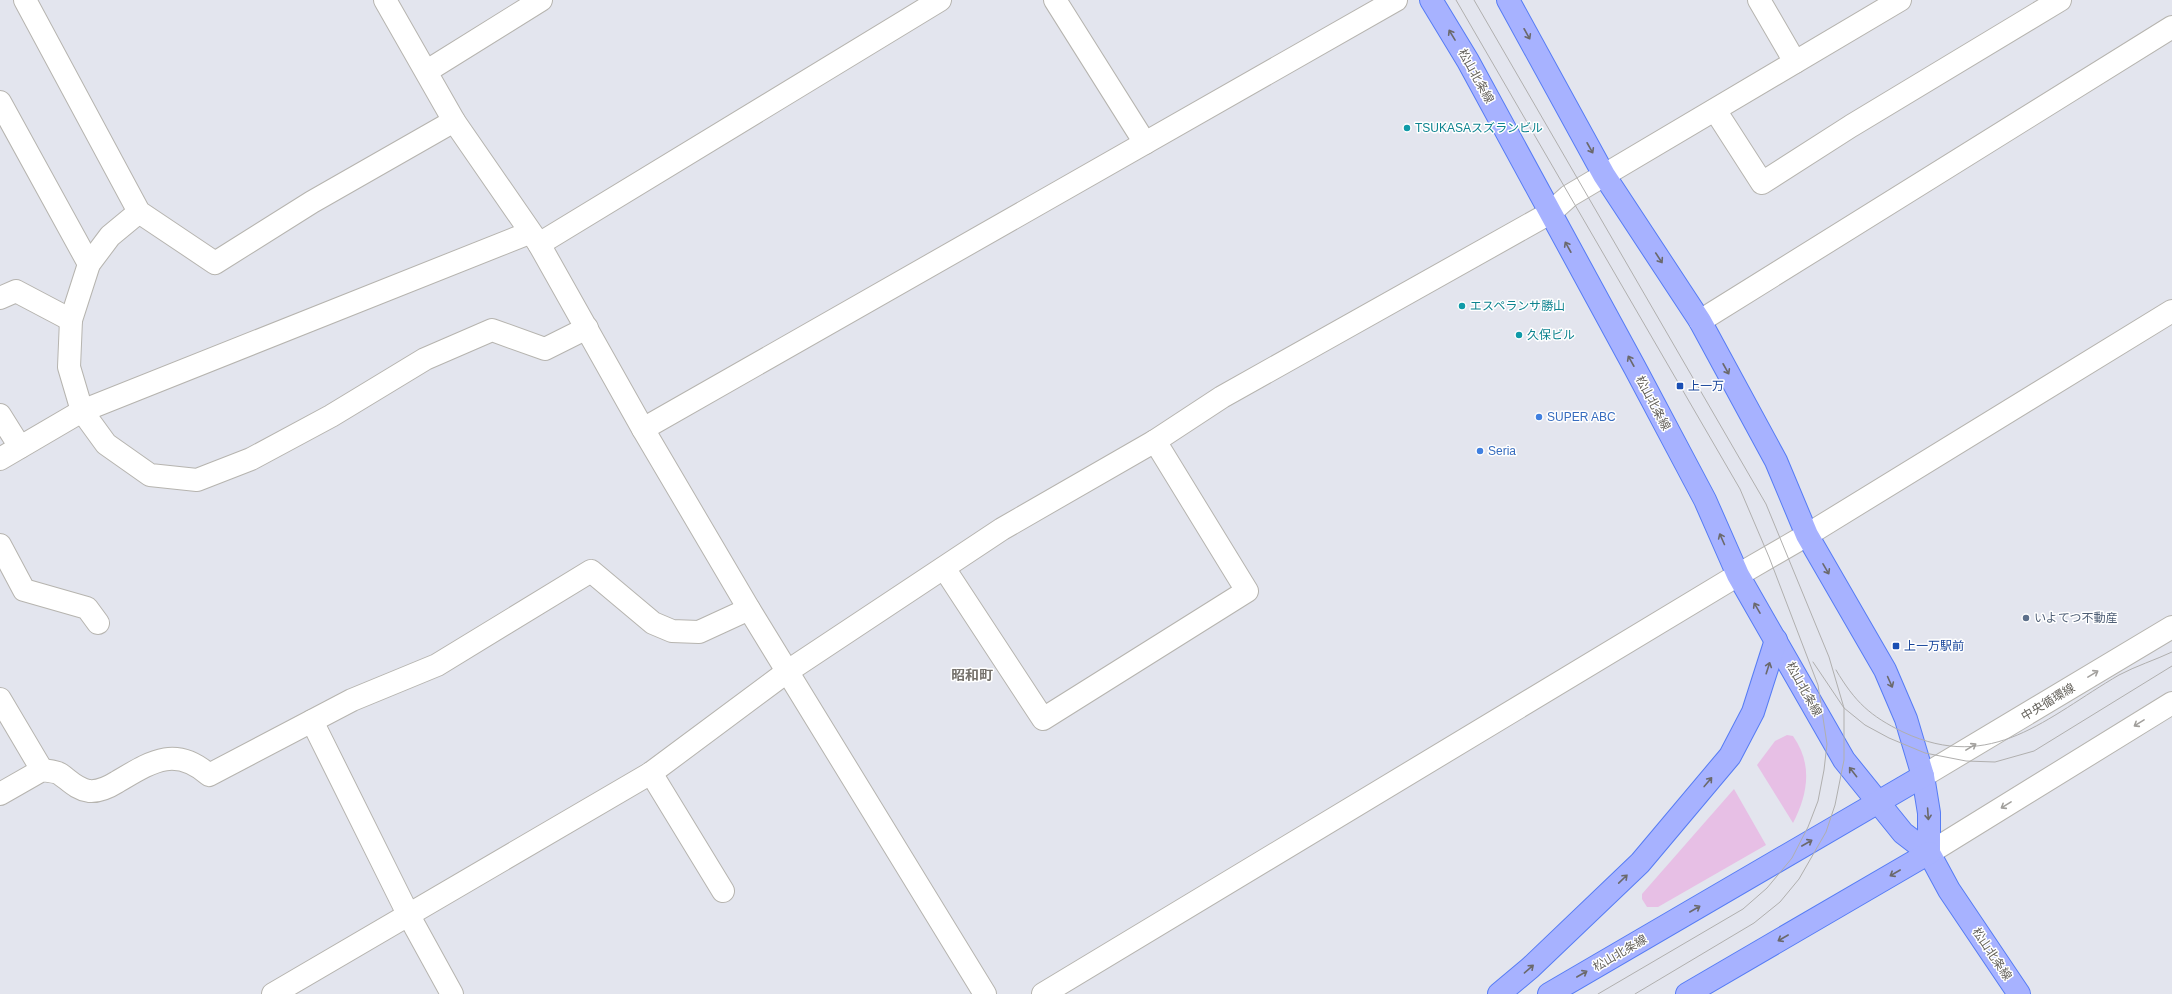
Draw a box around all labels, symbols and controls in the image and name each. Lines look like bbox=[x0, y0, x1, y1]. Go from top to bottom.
one-way arrow bbox=[1524, 28, 1531, 40]
one-way arrow bbox=[1448, 29, 1456, 41]
street label: 松山北条線 bbox=[1455, 46, 1497, 106]
place label: TSUKASAスズランビル bbox=[1415, 121, 1543, 135]
marker: TSUKASAスズランビル bbox=[1402, 123, 1412, 133]
one-way arrow bbox=[1586, 142, 1594, 154]
one-way arrow bbox=[1564, 241, 1572, 253]
one-way arrow bbox=[1655, 252, 1663, 264]
place label: エスペランサ勝山 bbox=[1470, 299, 1565, 313]
marker: エスペランサ勝山 bbox=[1457, 301, 1467, 311]
place label: 久保ビル bbox=[1527, 328, 1575, 342]
marker: 久保ビル bbox=[1514, 330, 1524, 340]
one-way arrow bbox=[1626, 355, 1634, 367]
one-way arrow bbox=[1723, 363, 1730, 375]
street label: 松山北条線 bbox=[1633, 373, 1673, 433]
place label: 上一万 bbox=[1688, 379, 1724, 393]
marker: 上一万 bbox=[1675, 381, 1685, 391]
place label: SUPER ABC bbox=[1547, 410, 1616, 424]
marker: SUPER ABC bbox=[1534, 412, 1544, 422]
place label: Seria bbox=[1488, 444, 1516, 458]
marker: Seria bbox=[1475, 446, 1485, 456]
one-way arrow bbox=[1718, 533, 1725, 545]
one-way arrow bbox=[1823, 563, 1831, 575]
one-way arrow bbox=[1753, 602, 1761, 613]
place label: いよてつ不動産 bbox=[2034, 611, 2118, 625]
marker: いよてつ不動産 bbox=[2021, 613, 2031, 623]
place label: 上一万駅前 bbox=[1904, 639, 1964, 653]
marker: 上一万駅前 bbox=[1891, 641, 1901, 651]
street label: 松山北条線 bbox=[1783, 659, 1825, 719]
one-way arrow bbox=[1764, 662, 1772, 674]
district label: 昭和町 bbox=[951, 667, 993, 683]
one-way arrow bbox=[2087, 670, 2099, 678]
one-way arrow bbox=[1887, 676, 1894, 688]
street label: 中央循環線 bbox=[2019, 681, 2077, 723]
one-way arrow bbox=[2133, 720, 2145, 728]
one-way arrow bbox=[1965, 743, 1977, 751]
one-way arrow bbox=[1849, 767, 1858, 778]
one-way arrow bbox=[1704, 776, 1713, 787]
one-way arrow bbox=[2000, 802, 2012, 810]
one-way arrow bbox=[1925, 807, 1932, 820]
one-way arrow bbox=[1801, 839, 1813, 847]
one-way arrow bbox=[1889, 869, 1901, 877]
one-way arrow bbox=[1618, 875, 1628, 884]
one-way arrow bbox=[1689, 904, 1701, 912]
street label: 松山北条線 bbox=[1969, 925, 2015, 983]
street label: 松山北条線 bbox=[1591, 932, 1649, 974]
one-way arrow bbox=[1777, 935, 1789, 943]
one-way arrow bbox=[1523, 965, 1533, 974]
one-way arrow bbox=[1576, 970, 1588, 978]

